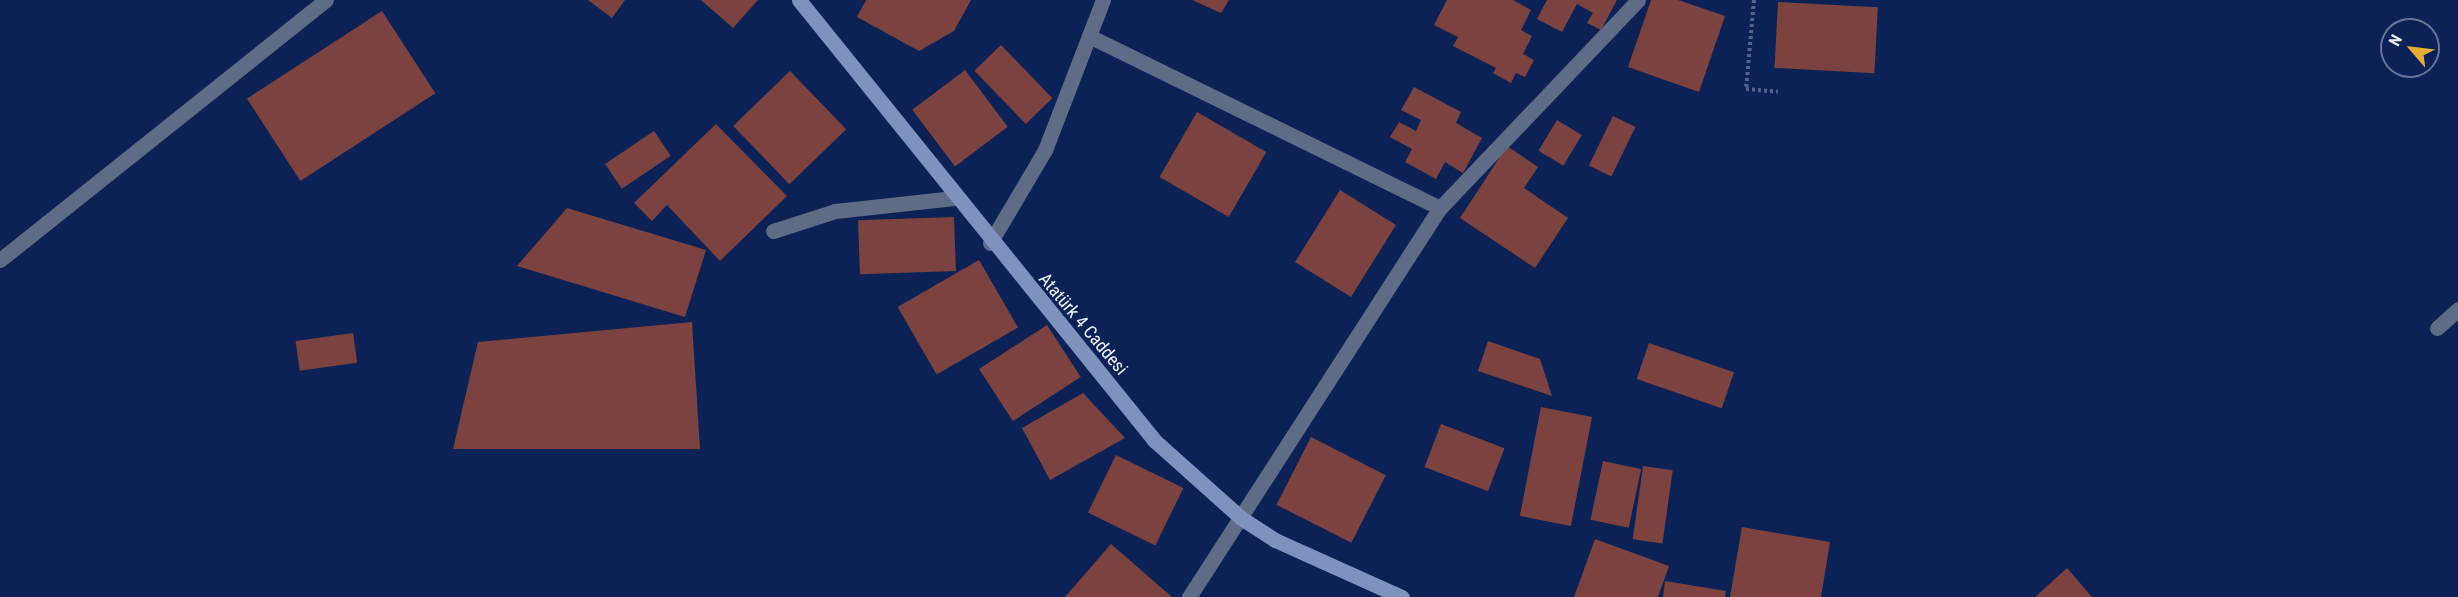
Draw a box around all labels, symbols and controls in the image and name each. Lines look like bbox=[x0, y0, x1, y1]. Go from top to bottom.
north arrow bbox=[2380, 18, 2440, 78]
text: N bbox=[2385, 31, 2406, 49]
street label: Atatürk 4 Caddesi bbox=[1034, 269, 1132, 379]

